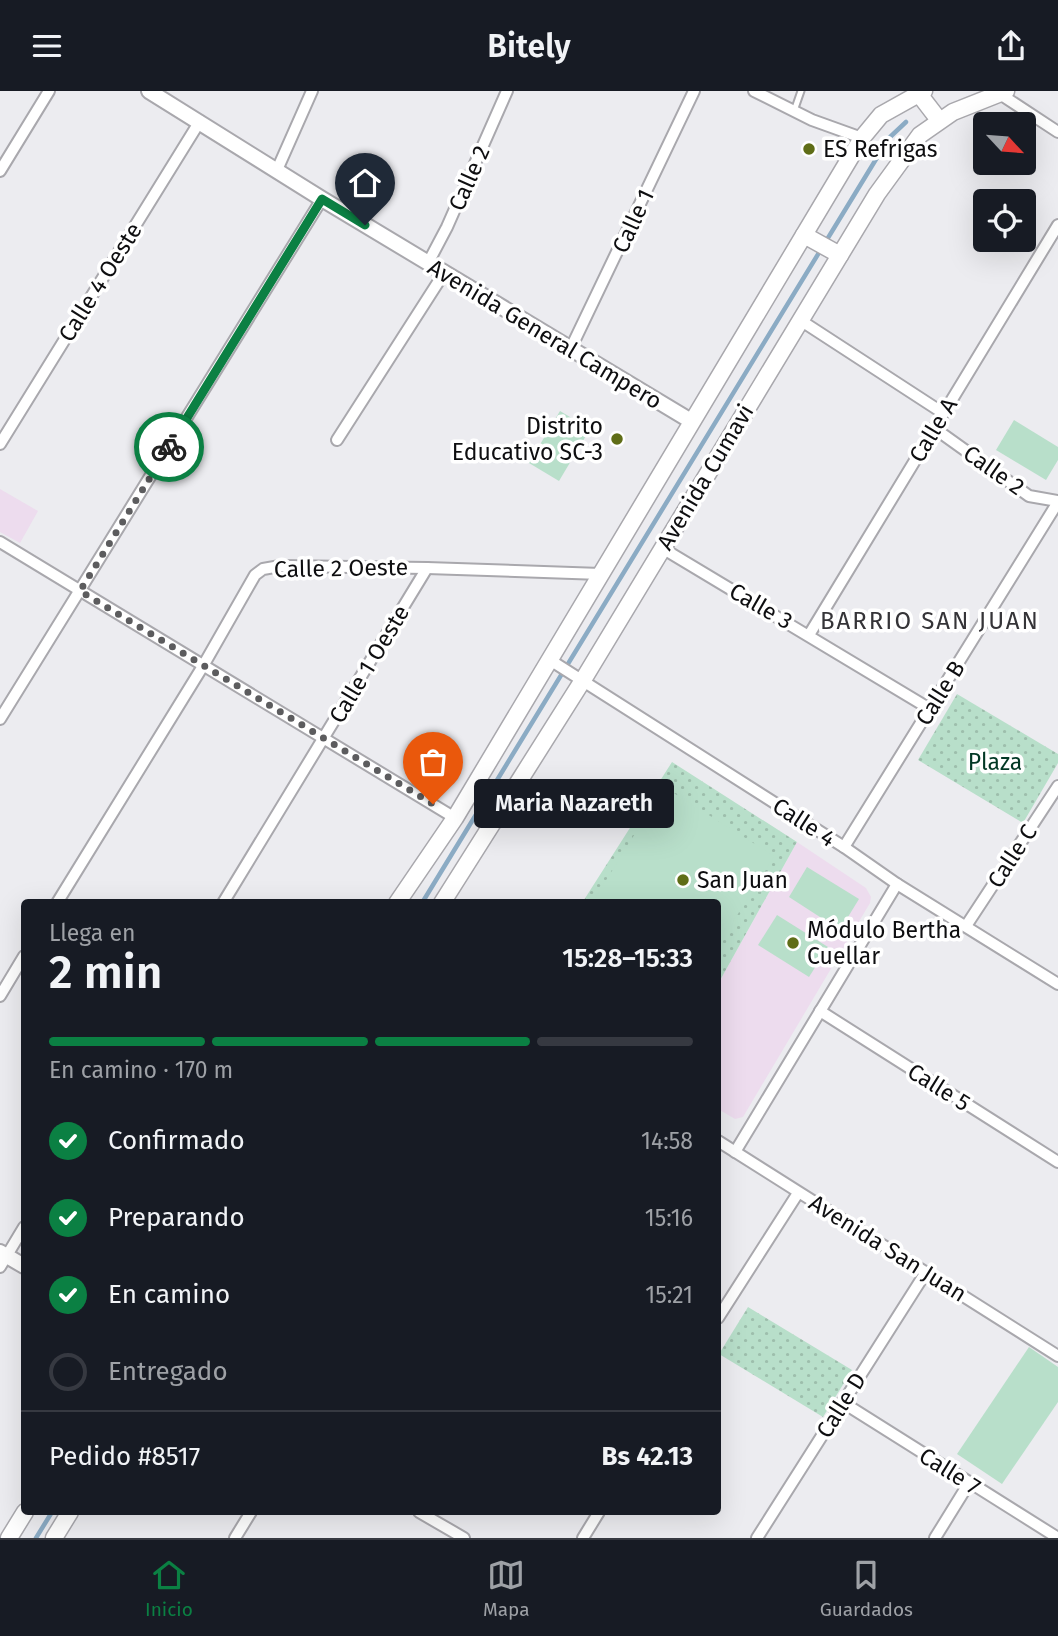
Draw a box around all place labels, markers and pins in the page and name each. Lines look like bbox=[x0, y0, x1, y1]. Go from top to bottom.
place label: ES Refrigas bbox=[823, 135, 937, 163]
marker: ES Refrigas bbox=[801, 141, 817, 157]
pin bbox=[335, 153, 395, 225]
place label: Distrito Educativo SC-3 bbox=[452, 412, 603, 466]
marker: Distrito Educativo SC-3 bbox=[609, 431, 625, 447]
pin bbox=[403, 732, 463, 804]
callout: Maria Nazareth bbox=[475, 779, 674, 829]
place label: San Juan bbox=[697, 866, 788, 894]
marker: San Juan bbox=[675, 872, 691, 888]
place label: Módulo Bertha Cuellar bbox=[807, 916, 961, 970]
marker: Módulo Bertha Cuellar bbox=[785, 935, 801, 951]

